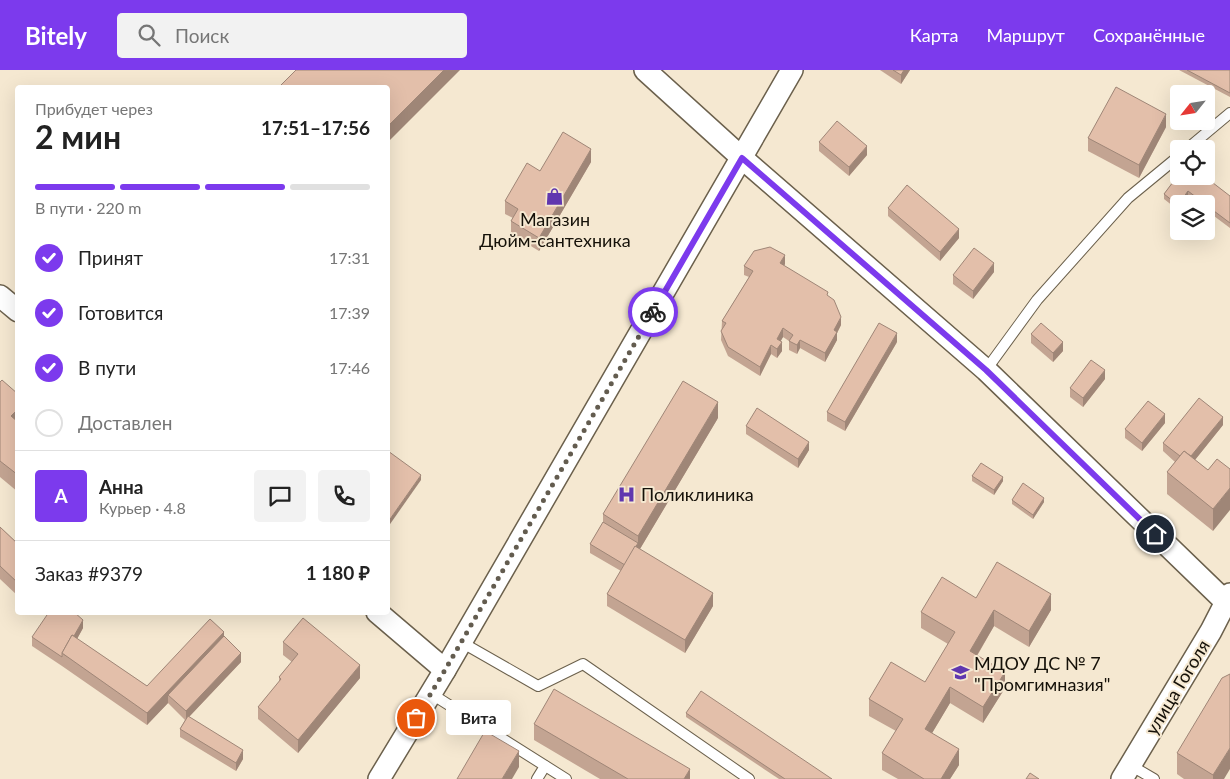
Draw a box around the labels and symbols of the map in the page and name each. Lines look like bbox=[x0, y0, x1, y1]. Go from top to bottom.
north arrow bbox=[1170, 85, 1215, 130]
shop icon: Магазин Дюйм-сантехника bbox=[545, 186, 565, 206]
place label: Магазин Дюйм-сантехника bbox=[479, 208, 631, 251]
courier bbox=[628, 287, 678, 337]
place label: Поликлиника bbox=[641, 483, 754, 505]
hospital icon: Поликлиника bbox=[617, 484, 637, 504]
pin bbox=[1134, 513, 1176, 555]
street label: улица Гоголя bbox=[1140, 636, 1214, 738]
place label: МДОУ ДС № 7 "Промгимназия" bbox=[974, 652, 1110, 695]
school or university icon: МДОУ ДС № 7 "Промгимназия" bbox=[950, 663, 970, 683]
pin bbox=[395, 697, 437, 739]
callout: Вита bbox=[446, 700, 511, 736]

